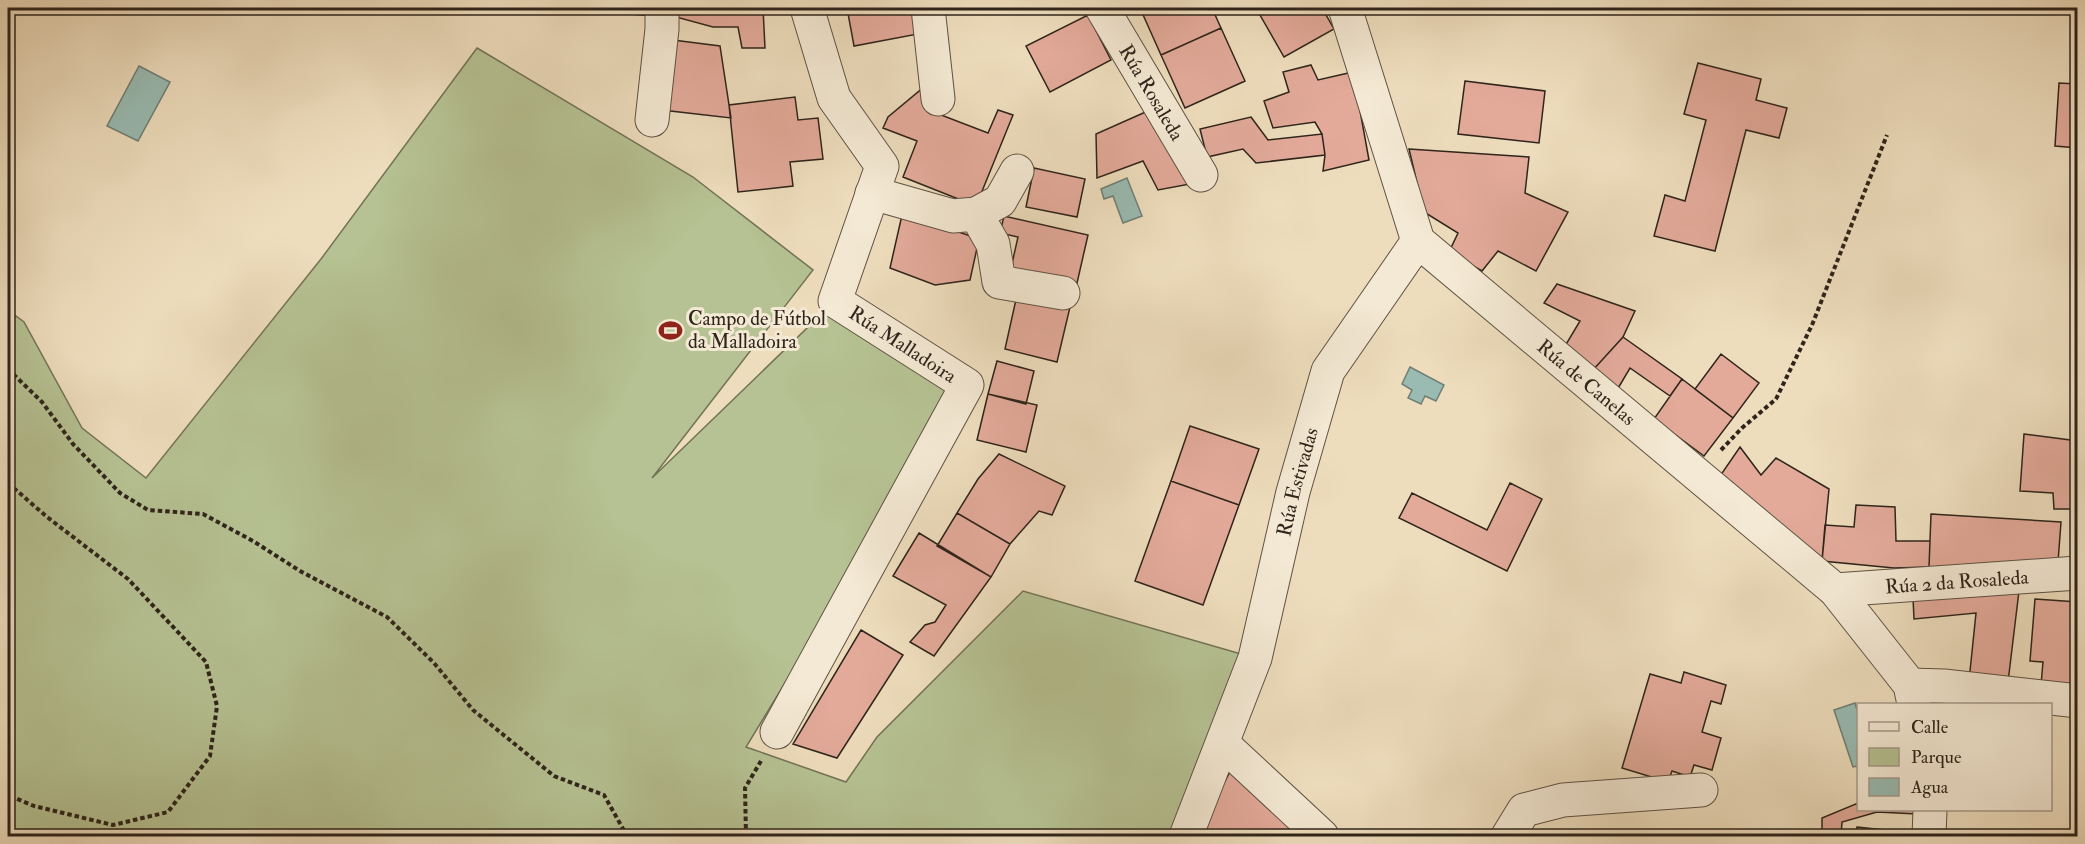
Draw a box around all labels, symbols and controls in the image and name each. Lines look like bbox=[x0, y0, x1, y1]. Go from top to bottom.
street label: Rúa Rosaleda bbox=[1113, 40, 1190, 146]
street label: Rúa Malladoira bbox=[844, 300, 962, 389]
place label: Campo de Fútbol da Malladoira bbox=[688, 306, 826, 354]
sports icon: Campo de Fútbol da Malladoira bbox=[657, 317, 683, 343]
street label: Rúa de Canelas bbox=[1532, 334, 1641, 431]
street label: Rúa Estivadas bbox=[1271, 425, 1324, 539]
street label: Rúa 2 da Rosaleda bbox=[1884, 564, 2030, 599]
legend bbox=[1857, 703, 2052, 811]
text: Calle bbox=[1911, 716, 1949, 739]
text: Parque bbox=[1911, 746, 1962, 769]
text: Agua bbox=[1910, 776, 1949, 799]

